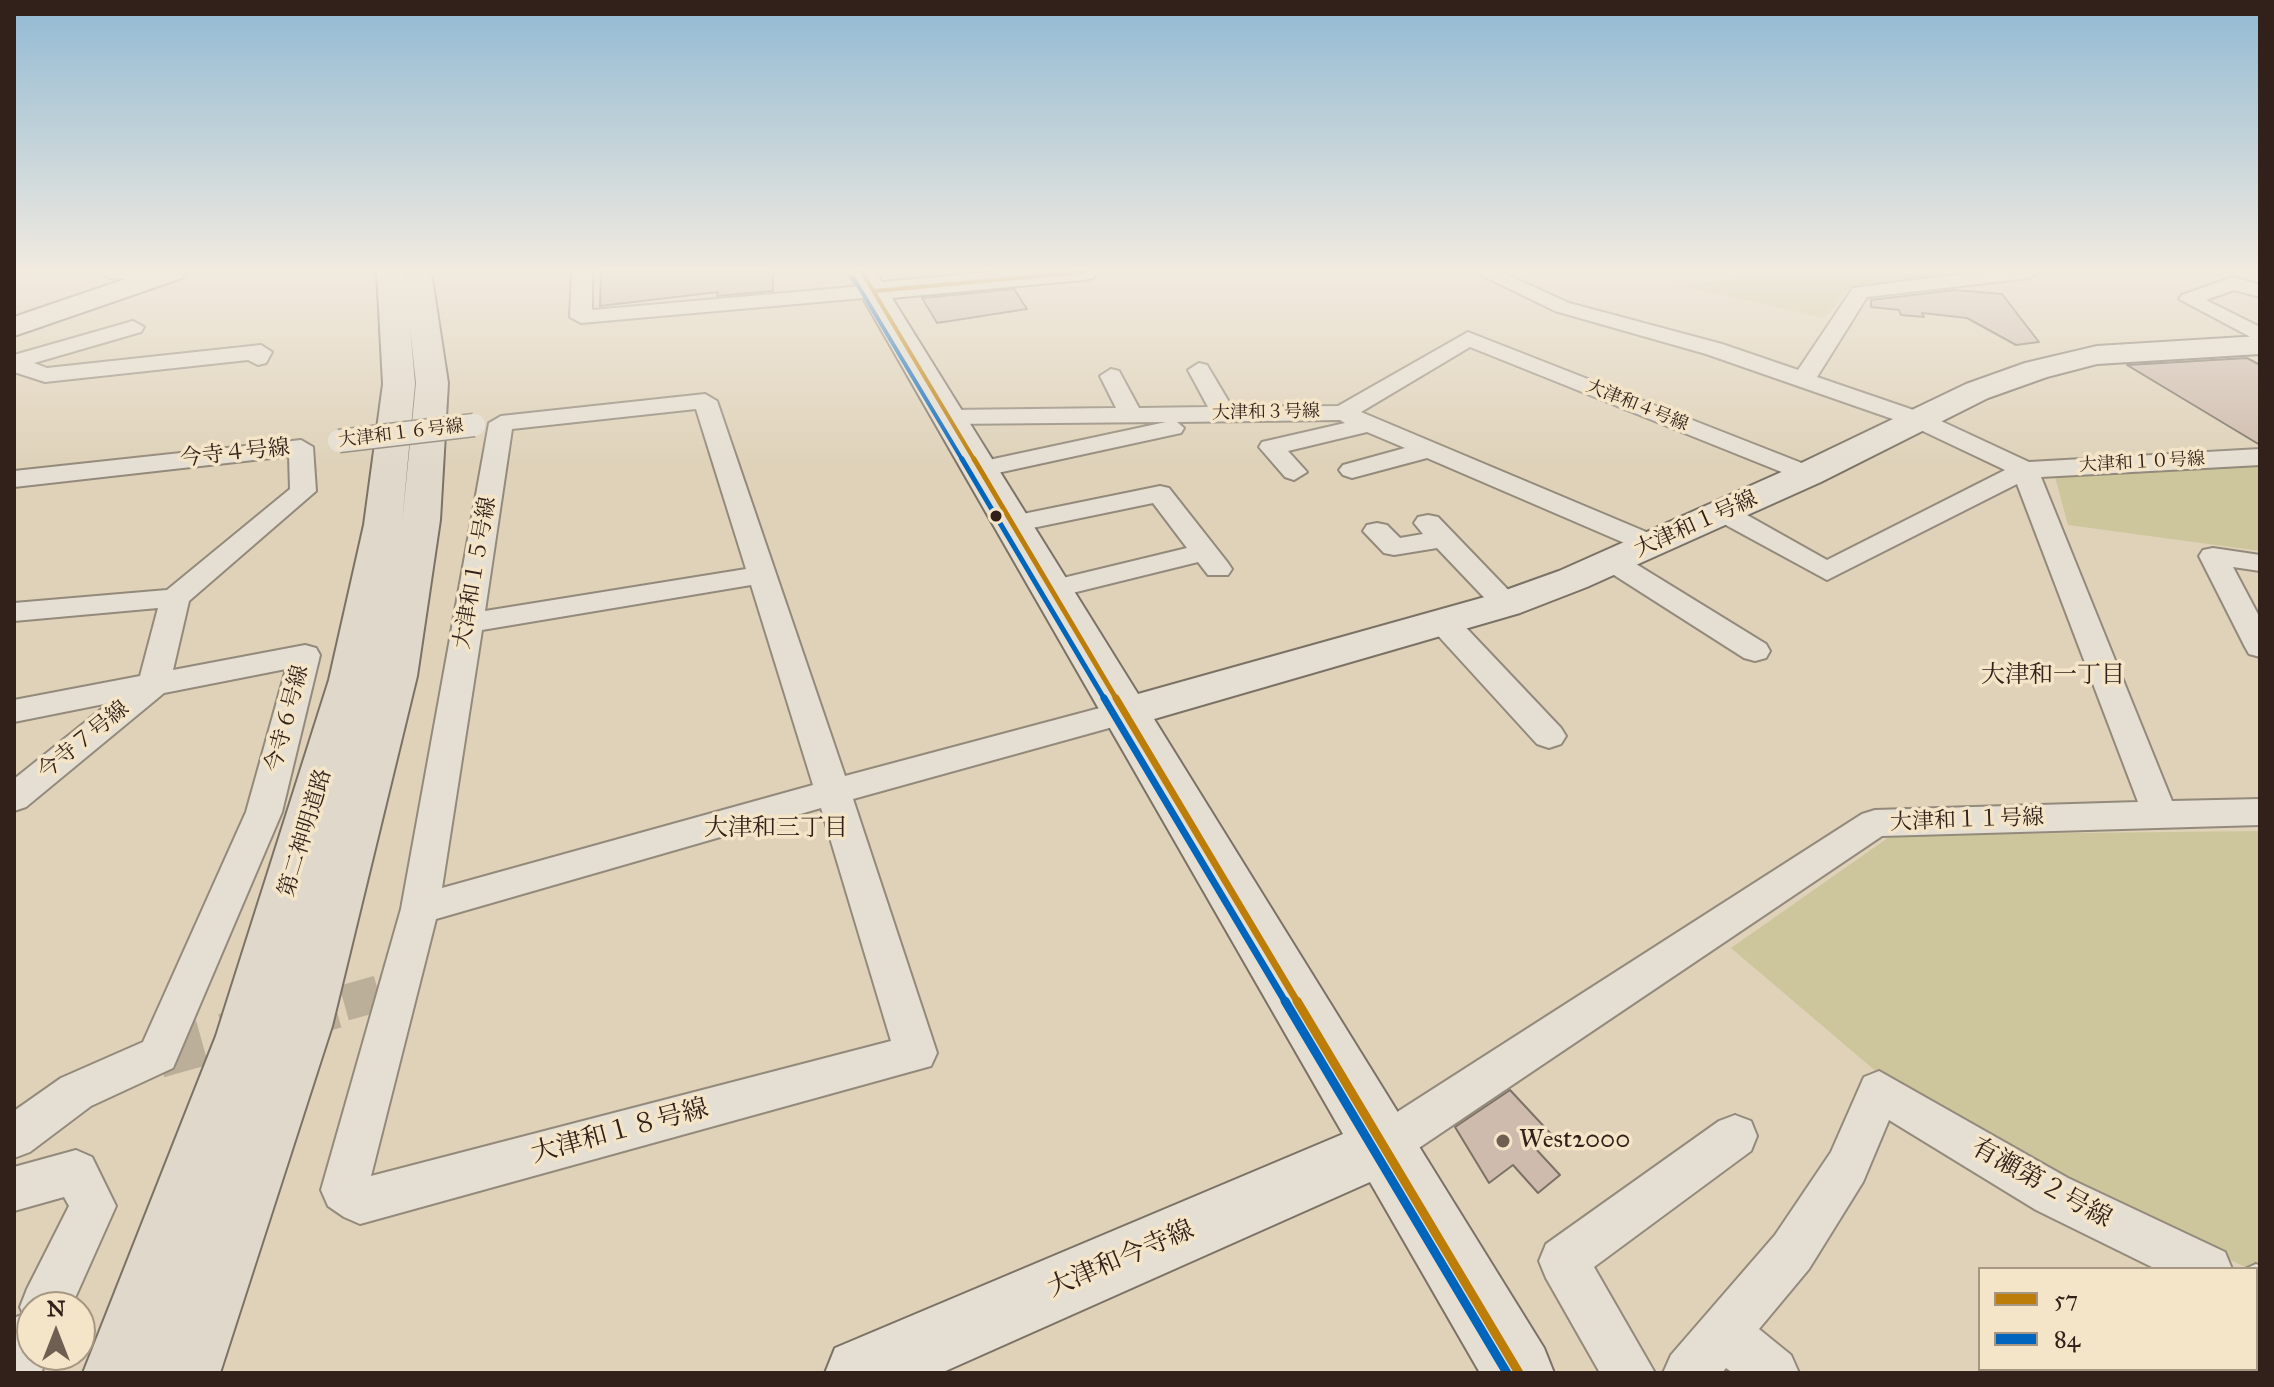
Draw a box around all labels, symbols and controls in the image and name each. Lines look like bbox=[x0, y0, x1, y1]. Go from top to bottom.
street label: 大津和４号線 bbox=[1583, 376, 1691, 436]
street label: 大津和３号線 bbox=[1212, 401, 1320, 425]
street label: 大津和１６号線 bbox=[337, 416, 465, 452]
street label: 今寺４号線 bbox=[179, 435, 291, 473]
street label: 大津和１０号線 bbox=[2079, 449, 2205, 477]
street label: 大津和１号線 bbox=[1630, 486, 1762, 564]
street label: 大津和１５号線 bbox=[450, 495, 502, 651]
unlabelled marker bbox=[988, 508, 1004, 524]
street label: 今寺６号線 bbox=[261, 662, 315, 776]
district label: 大津和一丁目 bbox=[1981, 662, 2125, 690]
street label: 今寺７号線 bbox=[33, 696, 135, 786]
street label: 第二神明道路 bbox=[274, 766, 338, 900]
street label: 大津和１１号線 bbox=[1890, 805, 2044, 837]
district label: 大津和三丁目 bbox=[704, 815, 848, 843]
street label: 大津和１８号線 bbox=[528, 1093, 712, 1171]
place label: West2000 bbox=[1519, 1125, 1630, 1157]
marker: West2000 bbox=[1494, 1132, 1512, 1150]
street label: 有瀬第２号線 bbox=[1965, 1133, 2117, 1235]
street label: 大津和今寺線 bbox=[1043, 1215, 1199, 1305]
legend bbox=[1978, 1267, 2258, 1371]
text: 57 bbox=[2054, 1284, 2078, 1314]
north arrow bbox=[16, 1291, 96, 1371]
text: N bbox=[47, 1295, 65, 1322]
text: 84 bbox=[2054, 1324, 2080, 1354]

